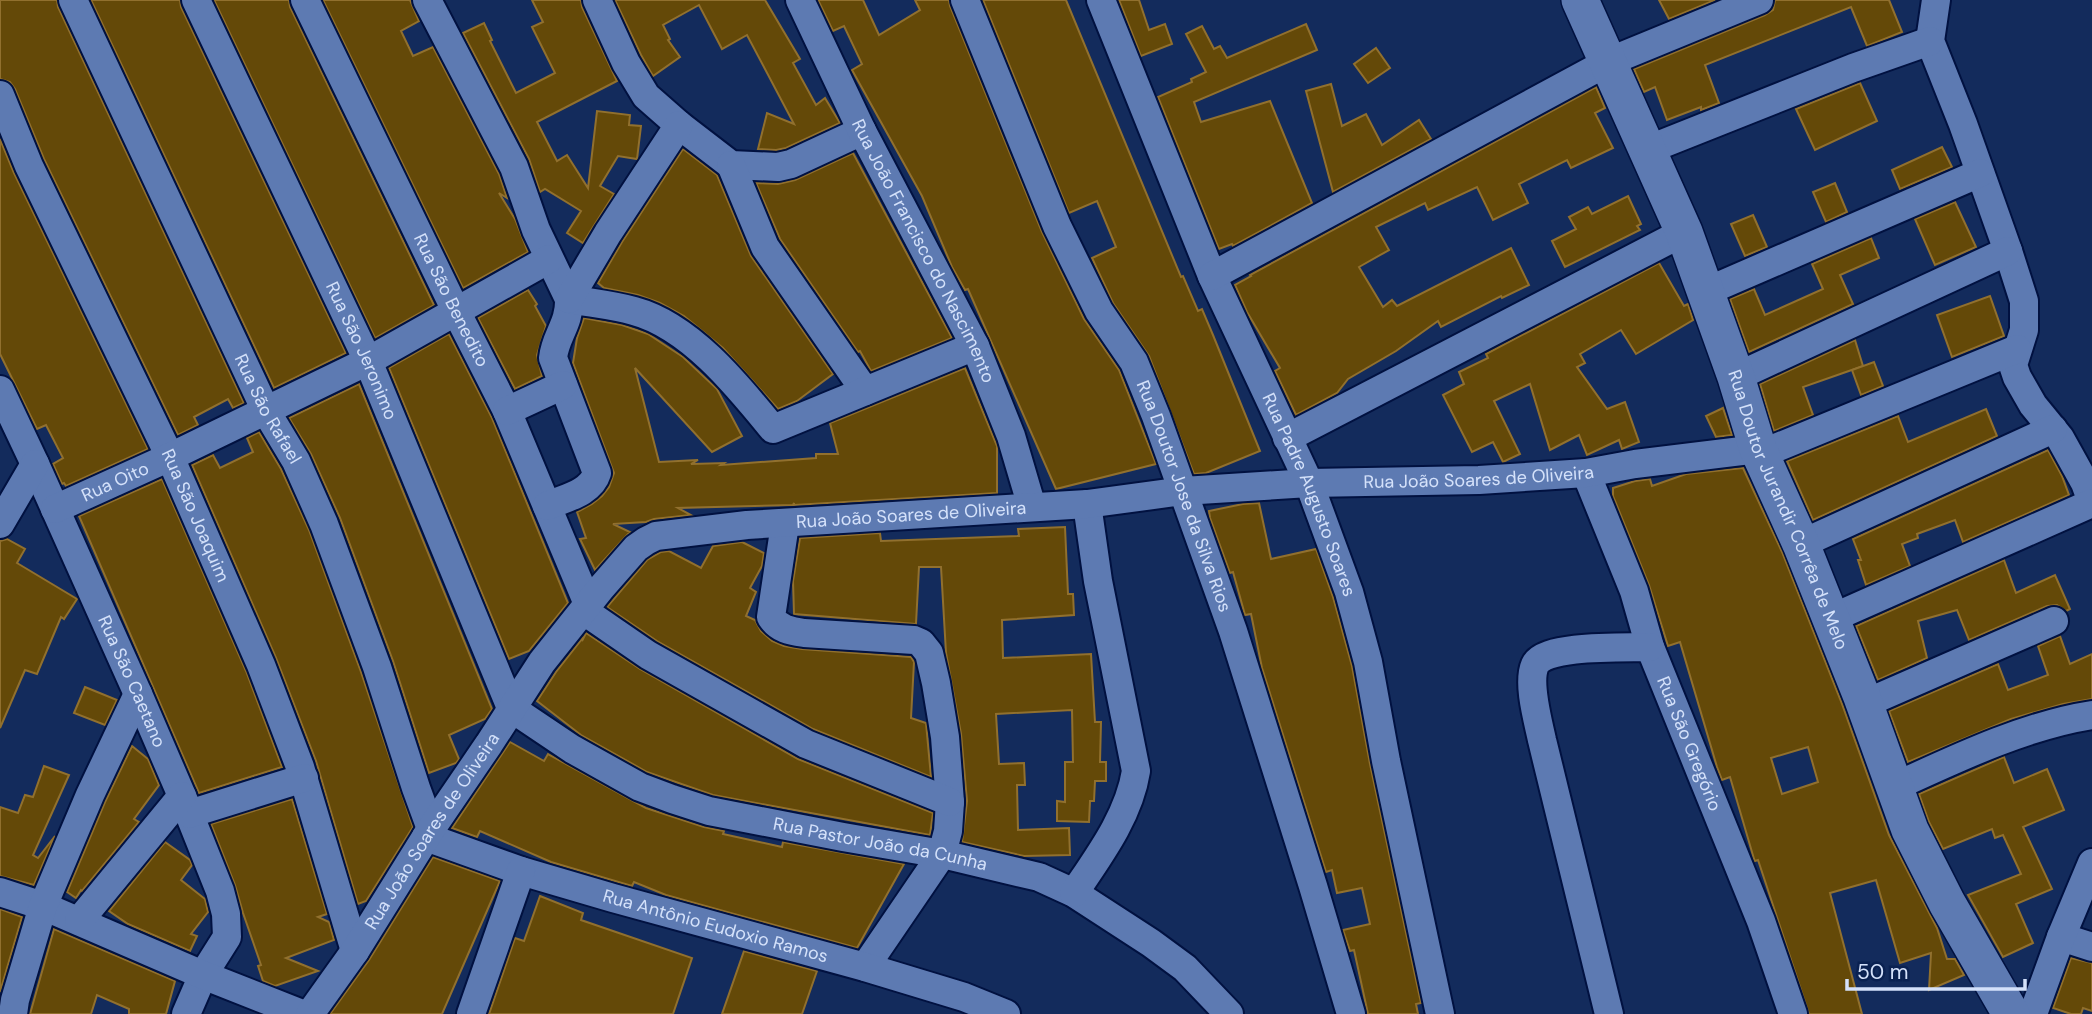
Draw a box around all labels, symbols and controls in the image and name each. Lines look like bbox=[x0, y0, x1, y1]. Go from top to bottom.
street label: Rua João Francisco do Nascimento bbox=[846, 115, 1001, 387]
street label: Rua São Benedito bbox=[408, 229, 495, 371]
street label: Rua São Jeronimo bbox=[320, 278, 403, 423]
street label: Rua São Rafael bbox=[229, 350, 307, 468]
street label: Rua Doutor Jurandir Corrêa de Melo bbox=[1722, 367, 1854, 653]
street label: Rua Doutor Jose da Silva Rios bbox=[1131, 377, 1237, 615]
street label: Rua Padre Augusto Soares bbox=[1257, 389, 1362, 600]
street label: Rua São Joaquim bbox=[156, 445, 235, 586]
street label: Rua Oito bbox=[78, 456, 153, 507]
street label: Rua João Soares de Oliveira bbox=[1363, 460, 1596, 494]
street label: Rua João Soares de Oliveira bbox=[795, 496, 1027, 534]
street label: Rua São Caetano bbox=[92, 612, 172, 751]
street label: Rua São Gregório bbox=[1651, 673, 1727, 815]
street label: Rua João Soares de Oliveira bbox=[359, 728, 505, 934]
street label: Rua Pastor João da Cunha bbox=[771, 812, 990, 876]
street label: Rua Antônio Eudoxio Ramos bbox=[600, 884, 831, 968]
scale bar bbox=[1847, 948, 2025, 992]
text: 50 m bbox=[1857, 958, 1908, 986]

